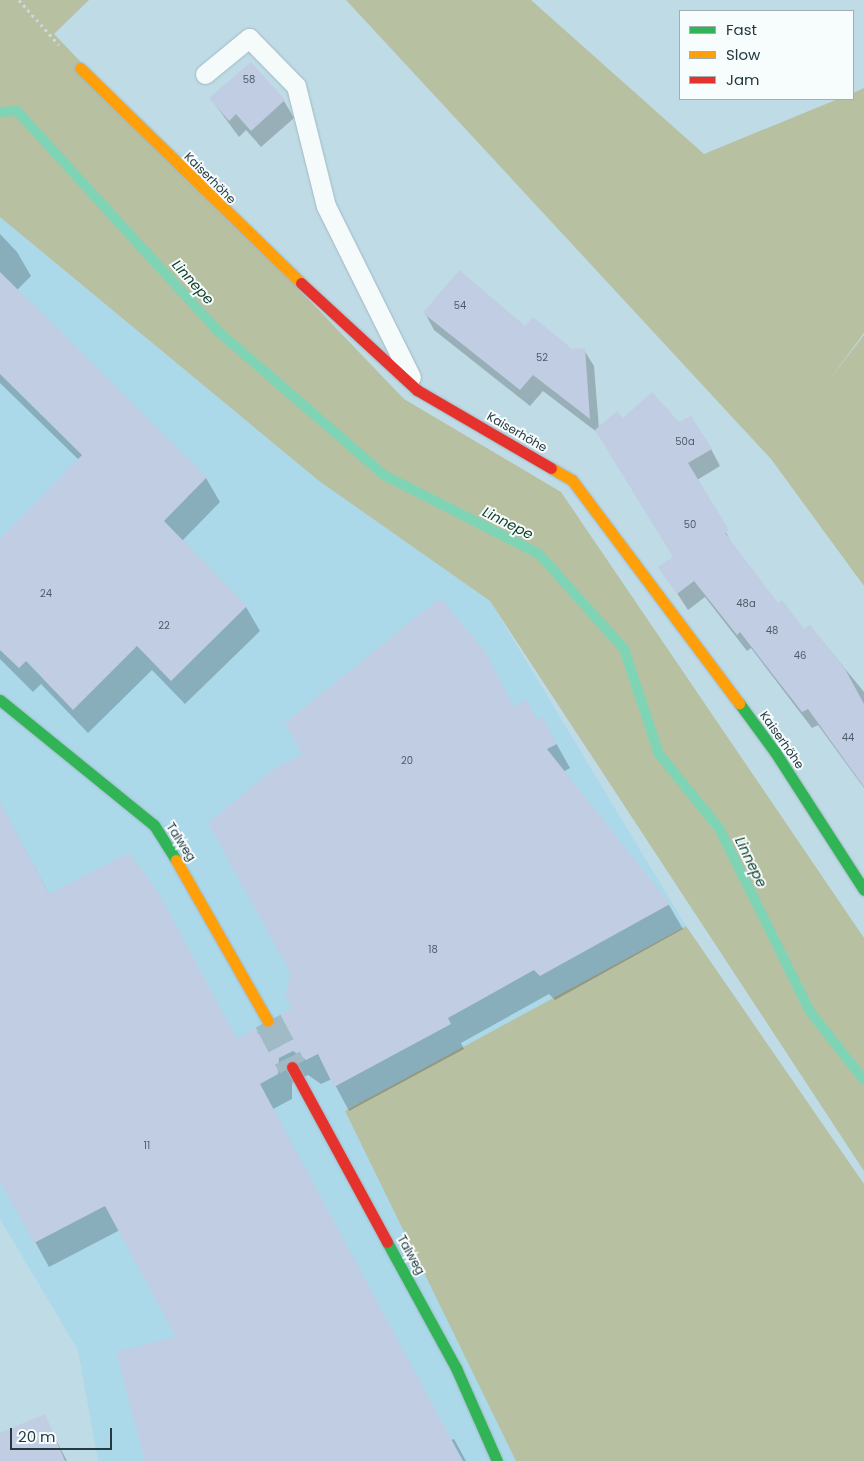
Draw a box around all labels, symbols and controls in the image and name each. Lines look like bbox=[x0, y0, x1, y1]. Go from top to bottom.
legend bbox=[679, 10, 854, 100]
text: Fast bbox=[726, 19, 757, 40]
text: Slow bbox=[726, 44, 760, 65]
text: Jam bbox=[726, 69, 760, 90]
house number: 58 bbox=[243, 74, 255, 86]
street label: Kaiserhöhe bbox=[181, 149, 239, 207]
water label: Linnepe bbox=[169, 256, 217, 308]
house number: 54 bbox=[454, 300, 466, 312]
house number: 52 bbox=[536, 352, 548, 364]
street label: Kaiserhöhe bbox=[484, 409, 550, 455]
house number: 50a bbox=[675, 436, 695, 448]
water label: Linnepe bbox=[480, 503, 536, 543]
house number: 50 bbox=[684, 519, 696, 531]
house number: 24 bbox=[40, 588, 52, 600]
house number: 48a bbox=[736, 598, 756, 610]
house number: 22 bbox=[158, 620, 170, 632]
house number: 48 bbox=[766, 625, 778, 637]
house number: 46 bbox=[794, 650, 806, 662]
street label: Kaiserhöhe bbox=[757, 708, 807, 772]
house number: 44 bbox=[842, 732, 854, 744]
house number: 20 bbox=[401, 755, 413, 767]
street label: Talweg bbox=[163, 820, 199, 864]
water label: Linnepe bbox=[732, 834, 770, 890]
house number: 18 bbox=[428, 944, 438, 956]
house number: 11 bbox=[144, 1140, 150, 1152]
street label: Talweg bbox=[394, 1233, 428, 1277]
scale bar bbox=[12, 1418, 115, 1450]
text: 20 m bbox=[18, 1426, 56, 1447]

